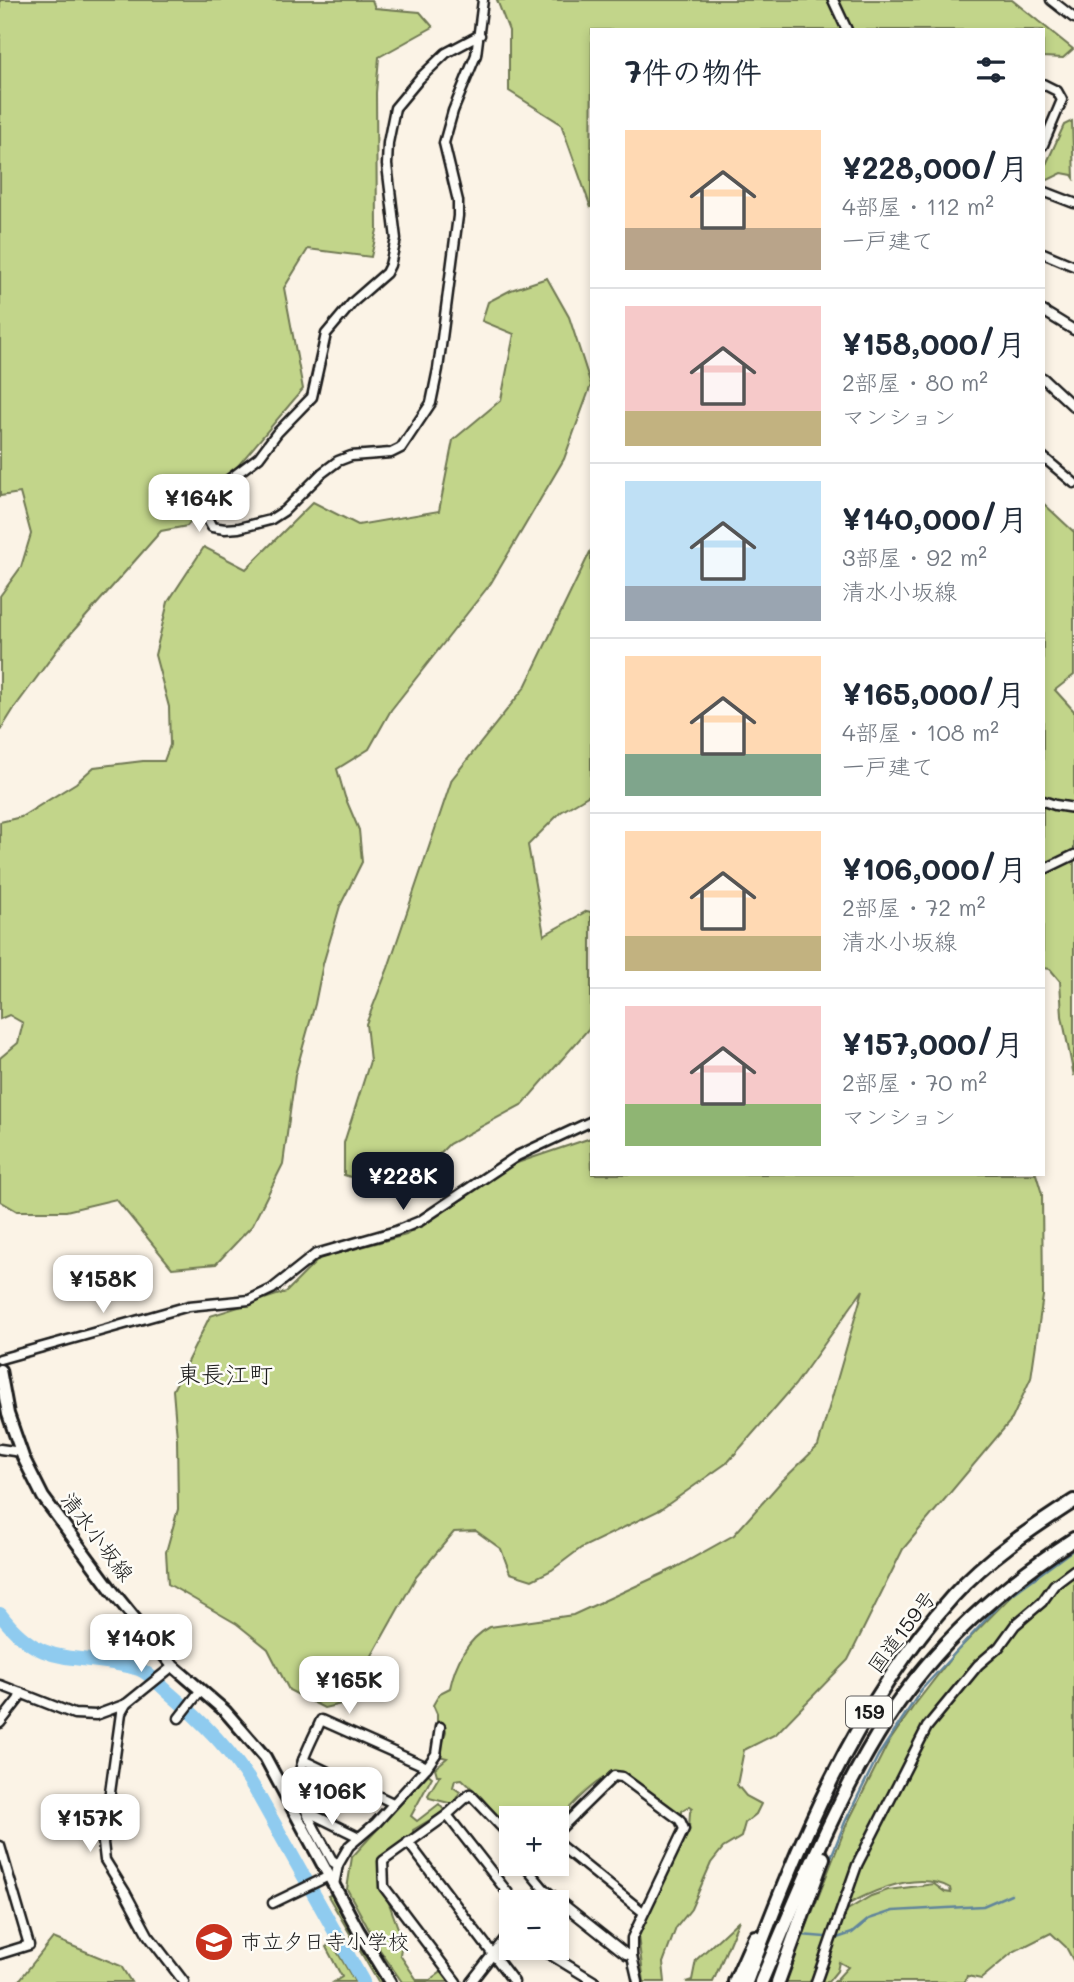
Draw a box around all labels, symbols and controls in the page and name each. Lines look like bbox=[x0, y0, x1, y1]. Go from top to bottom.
text: 7件の物件 bbox=[625, 51, 762, 91]
icon: filters bbox=[972, 51, 1010, 89]
text: ¥228,000/月 bbox=[842, 147, 1028, 187]
icon: home bbox=[681, 158, 765, 242]
text: 4部屋 · 112 m² bbox=[842, 191, 994, 221]
text: 一戸建て bbox=[842, 225, 934, 255]
text: ¥158,000/月 bbox=[842, 323, 1026, 363]
icon: home bbox=[681, 334, 765, 418]
text: 2部屋 · 80 m² bbox=[842, 367, 988, 397]
text: マンション bbox=[842, 401, 956, 431]
pin: ¥164K bbox=[150, 475, 248, 534]
text: ¥164K bbox=[165, 482, 233, 512]
text: ¥140,000/月 bbox=[842, 498, 1028, 538]
icon: home bbox=[681, 509, 765, 593]
text: 3部屋 · 92 m² bbox=[842, 542, 987, 572]
text: 清水小坂線 bbox=[842, 576, 957, 606]
text: ¥165,000/月 bbox=[842, 673, 1025, 713]
icon: home bbox=[681, 684, 765, 768]
text: 4部屋 · 108 m² bbox=[842, 717, 999, 747]
text: 一戸建て bbox=[842, 751, 934, 781]
text: ¥106,000/月 bbox=[842, 848, 1027, 888]
icon: home bbox=[681, 859, 765, 943]
text: 2部屋 · 72 m² bbox=[842, 892, 986, 922]
text: 清水小坂線 bbox=[842, 926, 957, 956]
text: ¥157,000/月 bbox=[842, 1023, 1024, 1063]
icon: home bbox=[681, 1034, 765, 1118]
text: 2部屋 · 70 m² bbox=[842, 1067, 987, 1097]
text: マンション bbox=[842, 1101, 956, 1131]
pin: ¥228K bbox=[354, 1152, 452, 1212]
text: ¥228K bbox=[368, 1160, 438, 1190]
pin: ¥158K bbox=[54, 1256, 152, 1315]
text: ¥158K bbox=[69, 1263, 137, 1293]
district label: 東長江町 bbox=[177, 1358, 273, 1389]
street label: 清水小坂線 bbox=[56, 1486, 141, 1586]
street label: 国道159号 bbox=[861, 1584, 941, 1678]
pin: ¥140K bbox=[92, 1614, 190, 1674]
text: ¥140K bbox=[106, 1622, 176, 1652]
pin: ¥165K bbox=[300, 1656, 398, 1716]
text: ¥165K bbox=[315, 1664, 383, 1694]
road number: 159 bbox=[846, 1696, 892, 1728]
pin: ¥106K bbox=[283, 1768, 381, 1827]
text: ¥106K bbox=[297, 1775, 367, 1805]
pin: ¥157K bbox=[41, 1794, 139, 1854]
text: ¥157K bbox=[57, 1802, 123, 1832]
map controls bbox=[499, 1806, 569, 1960]
button: + bbox=[499, 1806, 569, 1876]
button: − bbox=[499, 1890, 569, 1960]
school or university icon: 市立夕日寺小学校 bbox=[193, 1921, 235, 1963]
place label: 市立夕日寺小学校 bbox=[241, 1927, 409, 1954]

